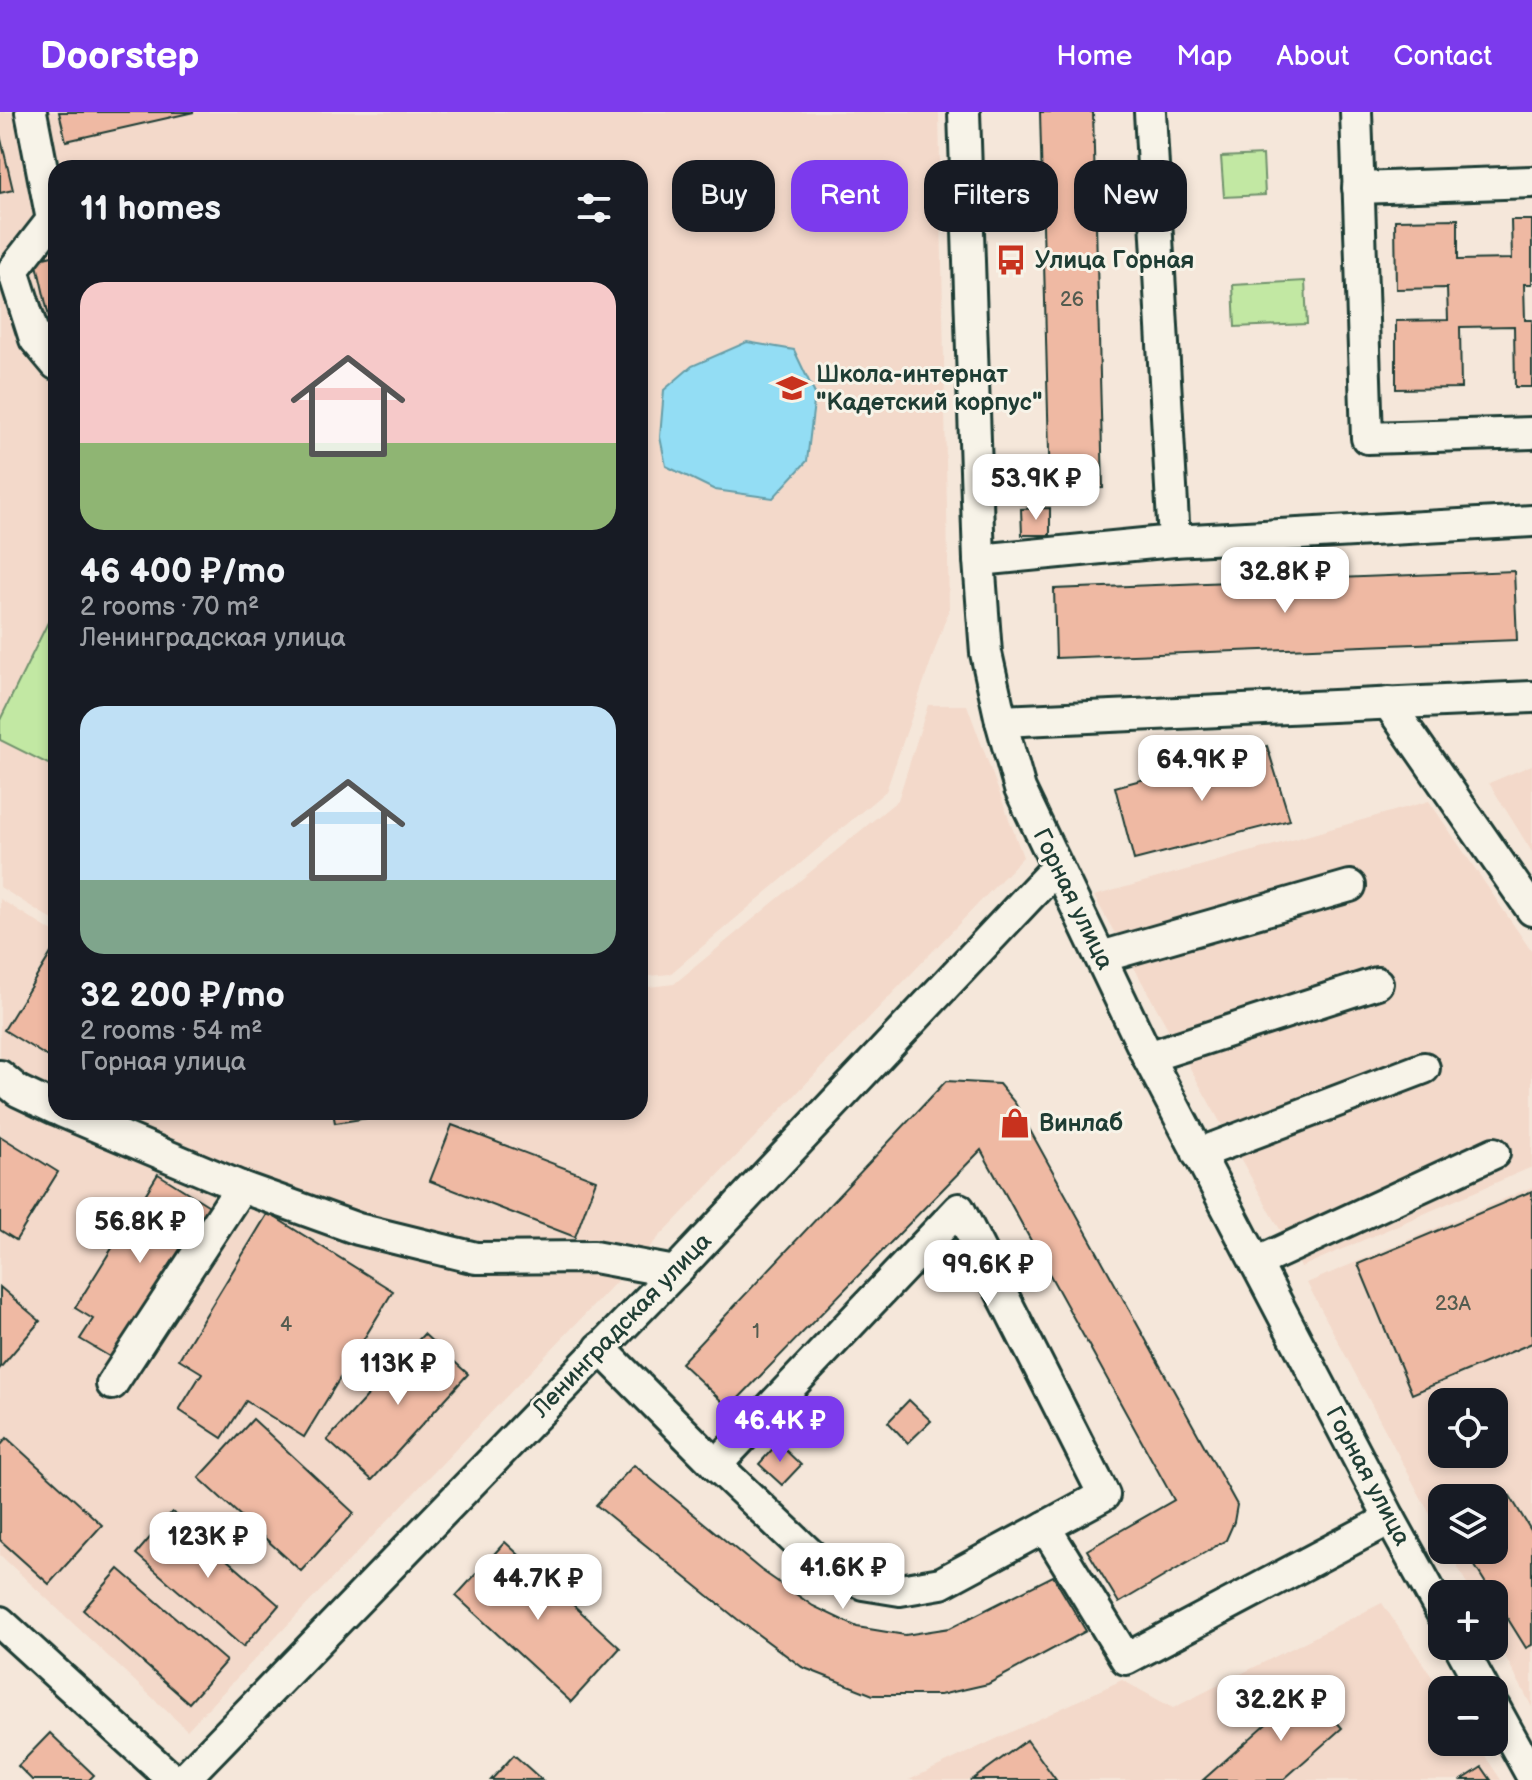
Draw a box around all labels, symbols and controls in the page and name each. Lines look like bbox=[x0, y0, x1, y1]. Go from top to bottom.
text: Doorstep bbox=[40, 34, 199, 79]
text: Home bbox=[1056, 40, 1132, 73]
text: Map bbox=[1176, 40, 1233, 73]
text: About bbox=[1277, 40, 1349, 73]
text: Contact bbox=[1393, 40, 1492, 73]
chip: Buy bbox=[672, 160, 775, 232]
chip: Rent bbox=[791, 160, 908, 232]
chip: Filters bbox=[924, 160, 1058, 232]
chip: New bbox=[1074, 160, 1187, 232]
icon: filters bbox=[572, 186, 616, 230]
text: 11 homes bbox=[80, 188, 221, 229]
bus stop icon: Улица Горная bbox=[994, 243, 1028, 277]
place label: Улица Горная bbox=[1035, 246, 1194, 275]
house number: 26 bbox=[1060, 288, 1084, 312]
icon: home bbox=[276, 334, 420, 478]
place label: Школа-интернат "Кадетский корпус" bbox=[816, 360, 1042, 417]
school or university icon: Школа-интернат "Кадетский корпус" bbox=[775, 371, 809, 405]
pin: 53.9K ₽ bbox=[962, 454, 1110, 522]
text: 53.9K ₽ bbox=[991, 464, 1081, 495]
pin: 32.8K ₽ bbox=[1211, 547, 1359, 615]
text: 46 400 ₽/mo bbox=[80, 551, 285, 592]
text: 32.8K ₽ bbox=[1239, 557, 1331, 588]
text: 2 rooms · 70 m² bbox=[80, 592, 259, 623]
text: Ленинградская улица bbox=[80, 623, 346, 654]
pin: 64.9K ₽ bbox=[1128, 735, 1276, 803]
text: 64.9K ₽ bbox=[1156, 745, 1248, 776]
icon: home bbox=[276, 758, 420, 902]
street label: Горная улица bbox=[1026, 824, 1120, 974]
text: 32 200 ₽/mo bbox=[80, 975, 285, 1016]
text: 2 rooms · 54 m² bbox=[80, 1016, 263, 1047]
text: Горная улица bbox=[80, 1047, 246, 1078]
shop icon: Винлаб bbox=[998, 1106, 1032, 1140]
place label: Винлаб bbox=[1039, 1109, 1123, 1138]
pin: 56.8K ₽ bbox=[66, 1197, 214, 1265]
text: 56.8K ₽ bbox=[94, 1207, 186, 1238]
street label: Ленинградская улица bbox=[526, 1227, 718, 1424]
pin: 99.6K ₽ bbox=[914, 1240, 1062, 1308]
text: 99.6K ₽ bbox=[942, 1250, 1034, 1281]
house number: 23А bbox=[1435, 1292, 1472, 1316]
house number: 4 bbox=[280, 1313, 292, 1337]
house number: 1 bbox=[752, 1320, 760, 1344]
pin: 113K ₽ bbox=[333, 1339, 463, 1407]
text: 113K ₽ bbox=[360, 1349, 436, 1380]
map controls bbox=[1428, 1388, 1508, 1756]
button: locate bbox=[1428, 1388, 1508, 1468]
pin: 46.4K ₽ bbox=[706, 1396, 854, 1464]
street label: Горная улица bbox=[1319, 1402, 1417, 1550]
text: 46.4K ₽ bbox=[734, 1406, 826, 1437]
button: layers bbox=[1428, 1484, 1508, 1564]
pin: 123K ₽ bbox=[143, 1512, 273, 1580]
text: 123K ₽ bbox=[168, 1522, 248, 1553]
pin: 41.6K ₽ bbox=[769, 1543, 917, 1611]
text: 41.6K ₽ bbox=[799, 1553, 887, 1584]
pin: 44.7K ₽ bbox=[464, 1554, 612, 1622]
text: 44.7K ₽ bbox=[493, 1564, 583, 1595]
button: + bbox=[1428, 1580, 1508, 1660]
pin: 32.2K ₽ bbox=[1207, 1675, 1355, 1743]
button: − bbox=[1428, 1676, 1508, 1756]
text: 32.2K ₽ bbox=[1235, 1685, 1327, 1716]

